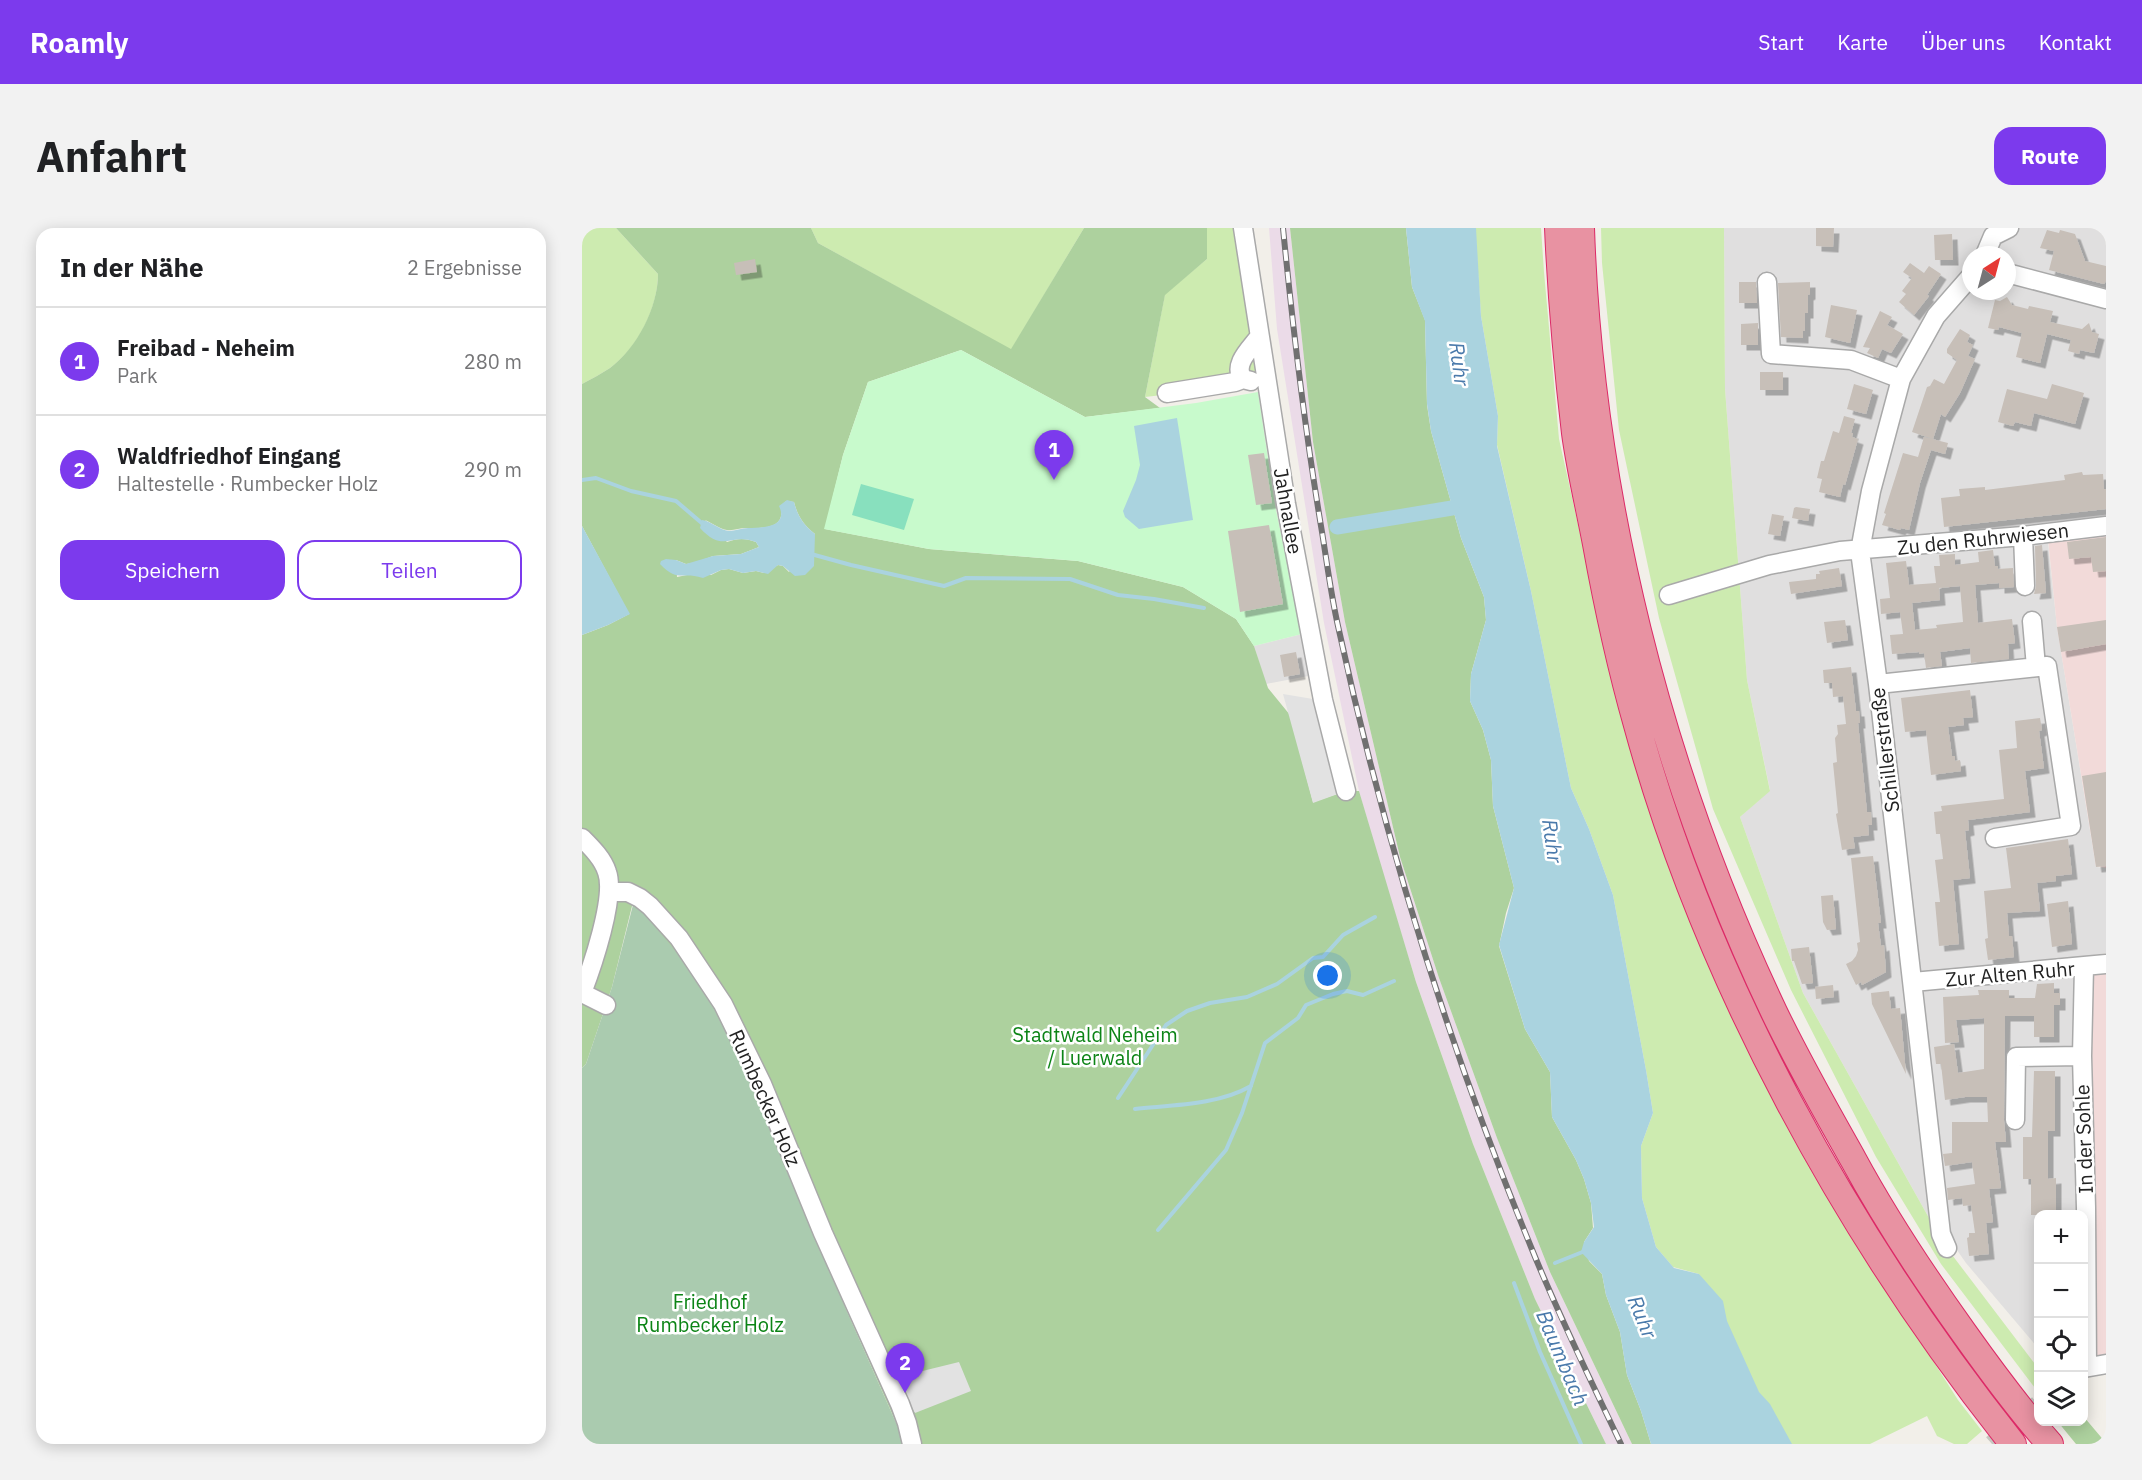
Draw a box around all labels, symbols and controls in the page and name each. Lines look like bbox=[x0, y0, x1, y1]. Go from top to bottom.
text: Roamly bbox=[30, 24, 128, 61]
text: Start bbox=[1758, 28, 1804, 56]
text: Karte bbox=[1837, 28, 1888, 56]
text: Über uns bbox=[1921, 28, 2006, 56]
text: Kontakt bbox=[2039, 28, 2112, 56]
button: Route bbox=[1994, 127, 2106, 185]
text: Anfahrt bbox=[36, 129, 187, 184]
north arrow bbox=[1962, 246, 2016, 300]
text: In der Nähe bbox=[60, 250, 204, 284]
text: 2 Ergebnisse bbox=[407, 254, 522, 281]
text: Freibad - Neheim bbox=[117, 333, 295, 362]
water label: Ruhr bbox=[1443, 340, 1477, 389]
text: 1 bbox=[74, 348, 86, 375]
text: 280 m bbox=[464, 348, 522, 375]
text: Park bbox=[117, 362, 157, 389]
pin: 1 bbox=[1034, 430, 1074, 480]
text: Waldfriedhof Eingang bbox=[117, 441, 340, 470]
text: 2 bbox=[74, 456, 86, 483]
text: 290 m bbox=[464, 456, 522, 483]
street label: Jahnallee bbox=[1268, 466, 1309, 556]
text: Haltestelle · Rumbecker Holz bbox=[117, 470, 378, 497]
street label: Zu den Ruhrwiesen bbox=[1896, 516, 2070, 561]
button: Speichern bbox=[60, 540, 285, 600]
button: Teilen bbox=[297, 540, 522, 600]
street label: Schillerstraße bbox=[1863, 686, 1906, 814]
water label: Ruhr bbox=[1536, 817, 1570, 866]
street label: Zur Alten Ruhr bbox=[1944, 954, 2076, 993]
your location bbox=[1313, 961, 1342, 990]
park label: Stadtwald Neheim / Luerwald bbox=[1012, 1021, 1178, 1071]
street label: Rumbecker Holz bbox=[723, 1025, 808, 1171]
street label: In der Sohle bbox=[2068, 1084, 2099, 1194]
map controls bbox=[2034, 1210, 2088, 1426]
button: + bbox=[2034, 1210, 2088, 1264]
button: − bbox=[2034, 1264, 2088, 1318]
park label: Friedhof Rumbecker Holz bbox=[636, 1288, 784, 1338]
water label: Ruhr bbox=[1622, 1291, 1665, 1344]
water label: Baumbach bbox=[1530, 1306, 1596, 1410]
button: locate bbox=[2034, 1318, 2088, 1372]
pin: 2 bbox=[886, 1344, 924, 1393]
button: layers bbox=[2034, 1372, 2088, 1426]

